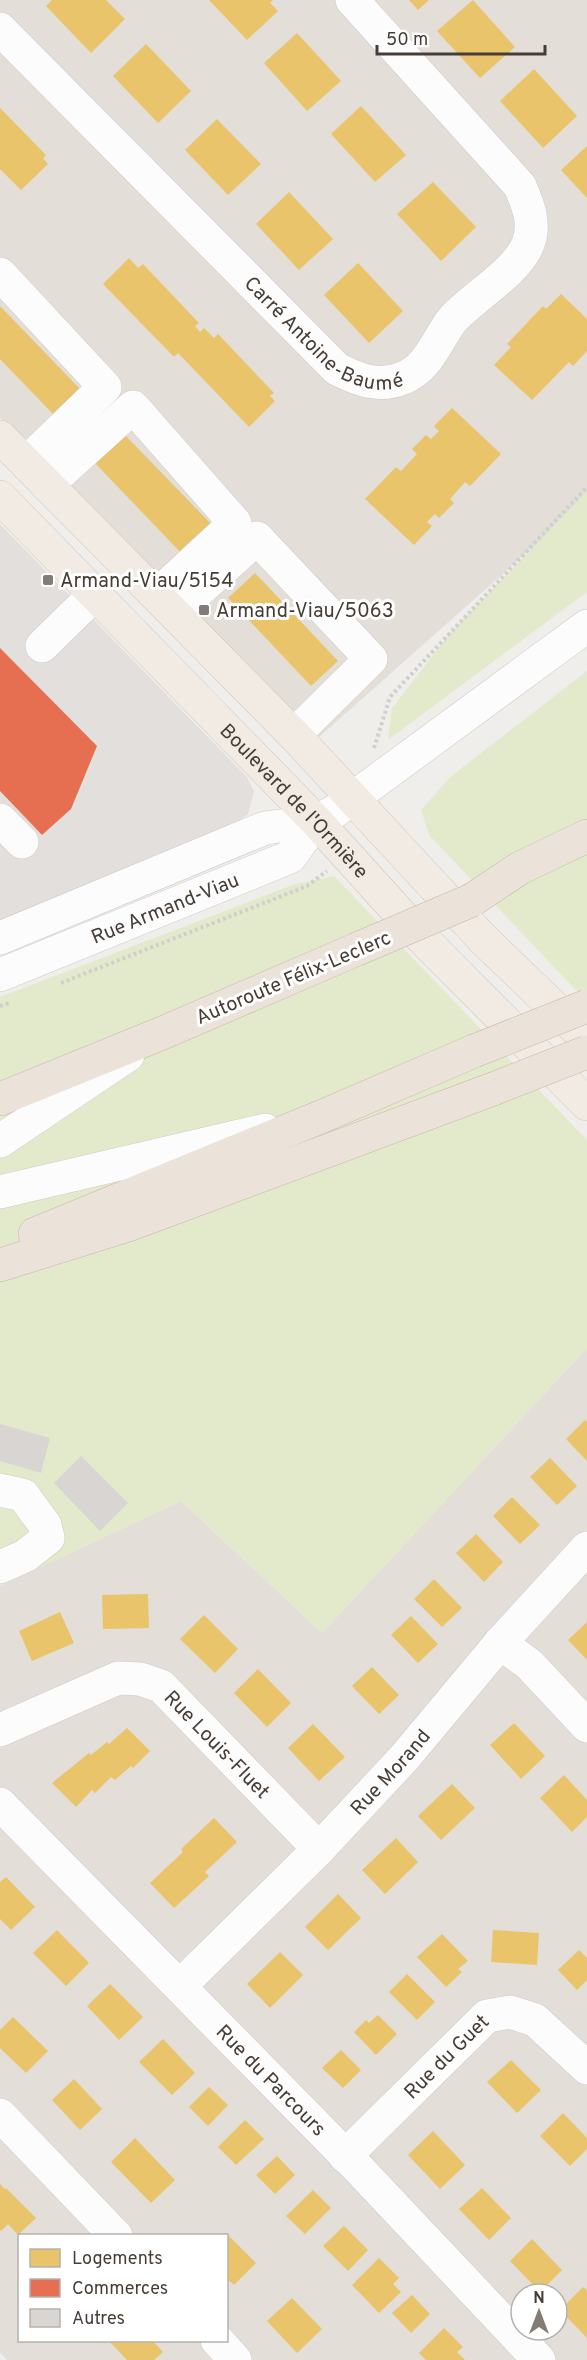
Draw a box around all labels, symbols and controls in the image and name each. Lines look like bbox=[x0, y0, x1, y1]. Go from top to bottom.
scale bar bbox=[377, 18, 545, 56]
text: 50 m bbox=[386, 29, 428, 52]
street label: Carré Antoine-Baumé bbox=[237, 272, 407, 398]
place label: Armand-Viau/5154 bbox=[60, 569, 234, 595]
marker: Armand-Viau/5154 bbox=[41, 573, 55, 587]
place label: Armand-Viau/5063 bbox=[216, 599, 394, 625]
marker: Armand-Viau/5063 bbox=[197, 603, 211, 617]
street label: Boulevard de l'Ormière bbox=[213, 719, 373, 885]
street label: Rue Armand-Viau bbox=[88, 868, 244, 952]
street label: Autoroute Félix-Leclerc bbox=[192, 926, 395, 1032]
street label: Rue Louis-Fluet bbox=[157, 1686, 274, 1805]
street label: Rue Morand bbox=[346, 1725, 437, 1822]
street label: Rue du Guet bbox=[399, 2010, 496, 2106]
street label: Rue du Parcours bbox=[209, 2020, 331, 2143]
legend bbox=[18, 2234, 228, 2342]
text: Logements bbox=[72, 2248, 163, 2271]
text: Commerces bbox=[72, 2278, 168, 2301]
north arrow bbox=[509, 2282, 569, 2342]
text: N bbox=[533, 2289, 545, 2309]
text: Autres bbox=[72, 2308, 125, 2331]

